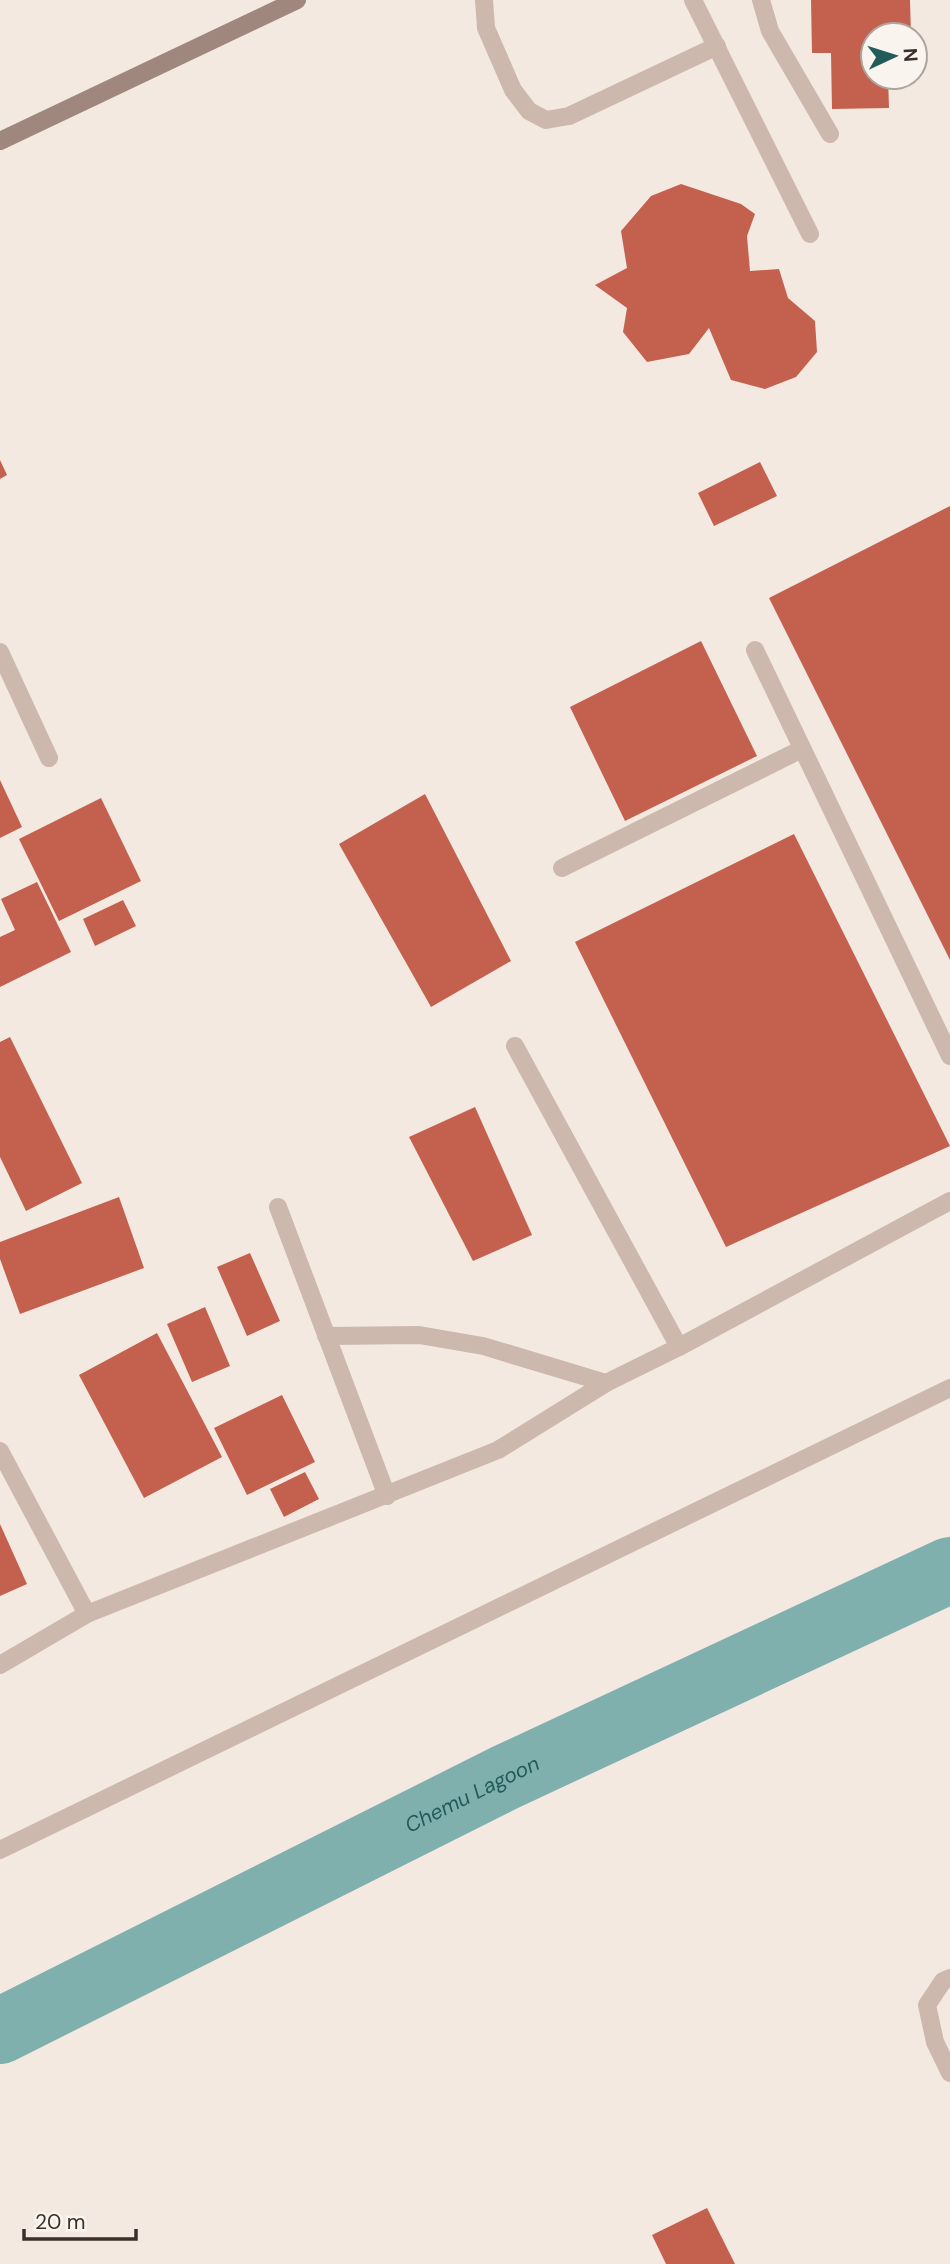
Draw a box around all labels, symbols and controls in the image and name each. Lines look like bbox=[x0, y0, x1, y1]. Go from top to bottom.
north arrow bbox=[859, 21, 929, 91]
text: N bbox=[898, 47, 923, 63]
water label: Chemu Lagoon bbox=[400, 1749, 544, 1840]
scale bar bbox=[24, 2198, 136, 2242]
text: 20 m bbox=[35, 2208, 86, 2236]

